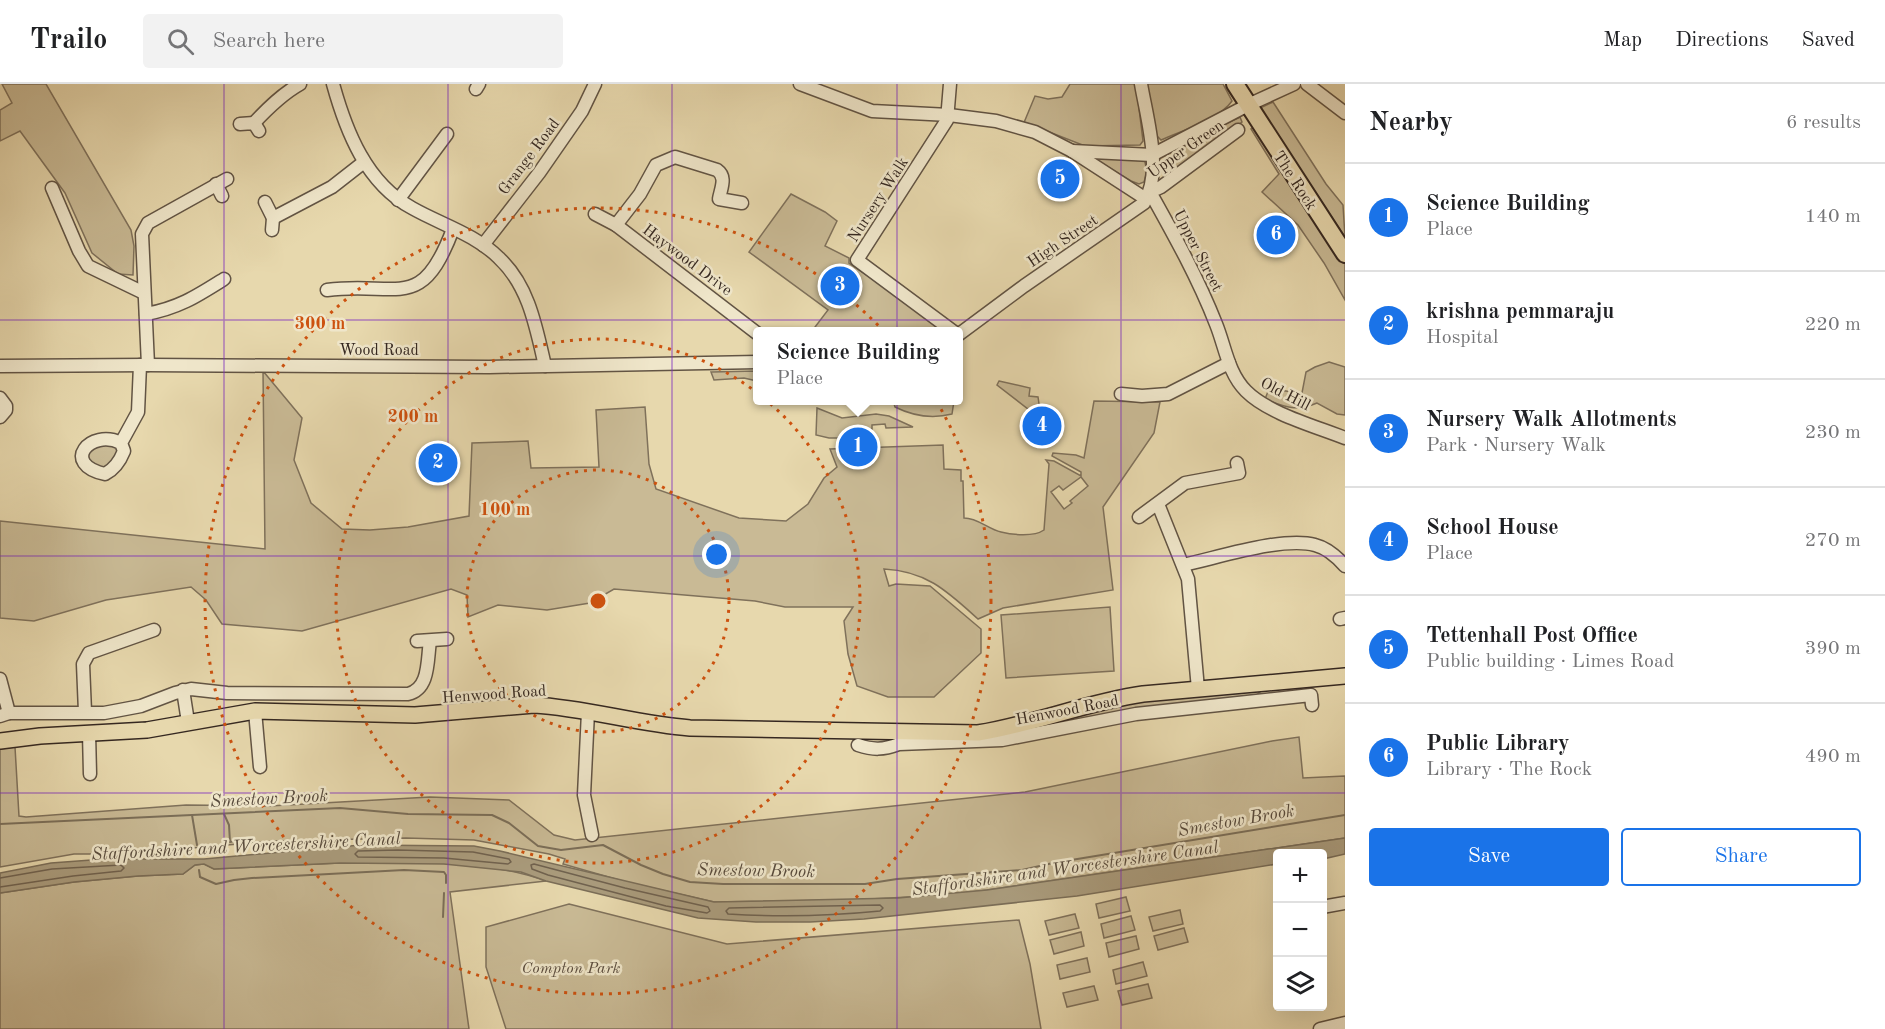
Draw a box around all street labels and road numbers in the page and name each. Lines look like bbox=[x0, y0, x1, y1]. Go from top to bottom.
street label: Grange Road bbox=[496, 116, 563, 198]
street label: Upper Green bbox=[1145, 117, 1227, 182]
street label: The Rock bbox=[1269, 149, 1319, 213]
street label: Nursery Walk bbox=[845, 155, 912, 245]
street label: Upper Street bbox=[1170, 207, 1225, 295]
street label: High Street bbox=[1025, 212, 1102, 271]
street label: Haywood Drive bbox=[639, 222, 735, 299]
street label: Wood Road bbox=[339, 343, 419, 359]
street label: Old Hill bbox=[1257, 375, 1313, 414]
street label: Henwood Road bbox=[441, 683, 547, 707]
street label: Henwood Road bbox=[1015, 693, 1120, 729]

